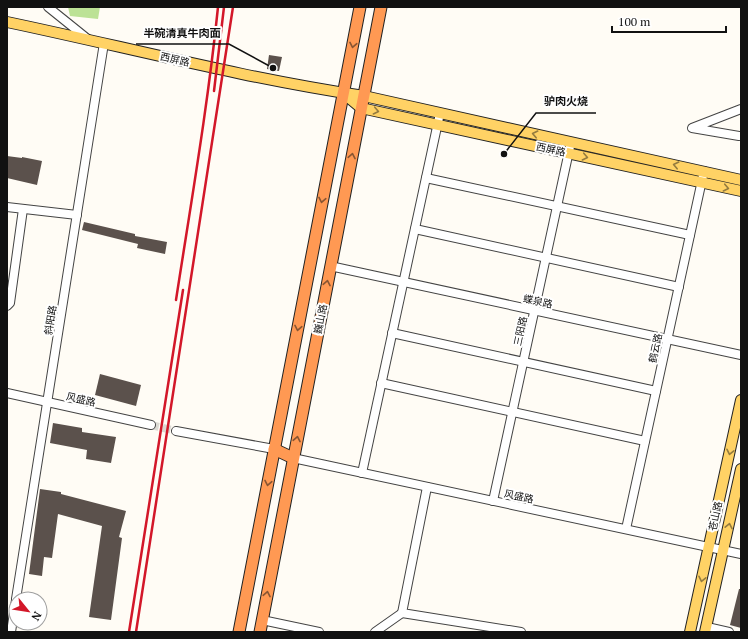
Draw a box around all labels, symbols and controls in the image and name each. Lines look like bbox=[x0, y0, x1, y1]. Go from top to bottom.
scale bar bbox=[612, 8, 726, 34]
text: 100 m bbox=[618, 14, 651, 29]
callout: 半碗清真牛肉面 bbox=[136, 21, 229, 44]
text: 半碗清真牛肉面 bbox=[144, 26, 221, 40]
one-way arrow bbox=[349, 42, 357, 48]
street label: 西屏路 bbox=[159, 50, 191, 69]
callout: 驴肉火烧 bbox=[536, 90, 596, 113]
text: 驴肉火烧 bbox=[544, 94, 588, 108]
one-way arrow bbox=[373, 107, 380, 115]
one-way arrow bbox=[532, 130, 538, 138]
street label: 西屏路 bbox=[535, 140, 567, 159]
one-way arrow bbox=[582, 152, 589, 160]
one-way arrow bbox=[347, 153, 355, 159]
one-way arrow bbox=[672, 161, 679, 169]
one-way arrow bbox=[723, 183, 729, 191]
one-way arrow bbox=[319, 197, 327, 203]
one-way arrow bbox=[322, 280, 331, 287]
street label: 蝶泉路 bbox=[522, 292, 554, 311]
street label: 巍山路 bbox=[311, 303, 330, 335]
street label: 斜阳路 bbox=[42, 304, 59, 336]
street label: 三阳路 bbox=[511, 315, 530, 347]
one-way arrow bbox=[294, 325, 303, 331]
street label: 鹤云路 bbox=[646, 332, 665, 364]
street label: 风盛路 bbox=[65, 390, 97, 409]
one-way arrow bbox=[293, 436, 301, 442]
one-way arrow bbox=[726, 449, 734, 455]
one-way arrow bbox=[264, 480, 272, 486]
street label: 风盛路 bbox=[503, 487, 535, 506]
street label: 苍山路 bbox=[706, 500, 725, 532]
one-way arrow bbox=[724, 522, 732, 529]
one-way arrow bbox=[698, 576, 706, 582]
north arrow bbox=[8, 591, 48, 631]
one-way arrow bbox=[262, 591, 271, 597]
text: N bbox=[28, 609, 45, 624]

